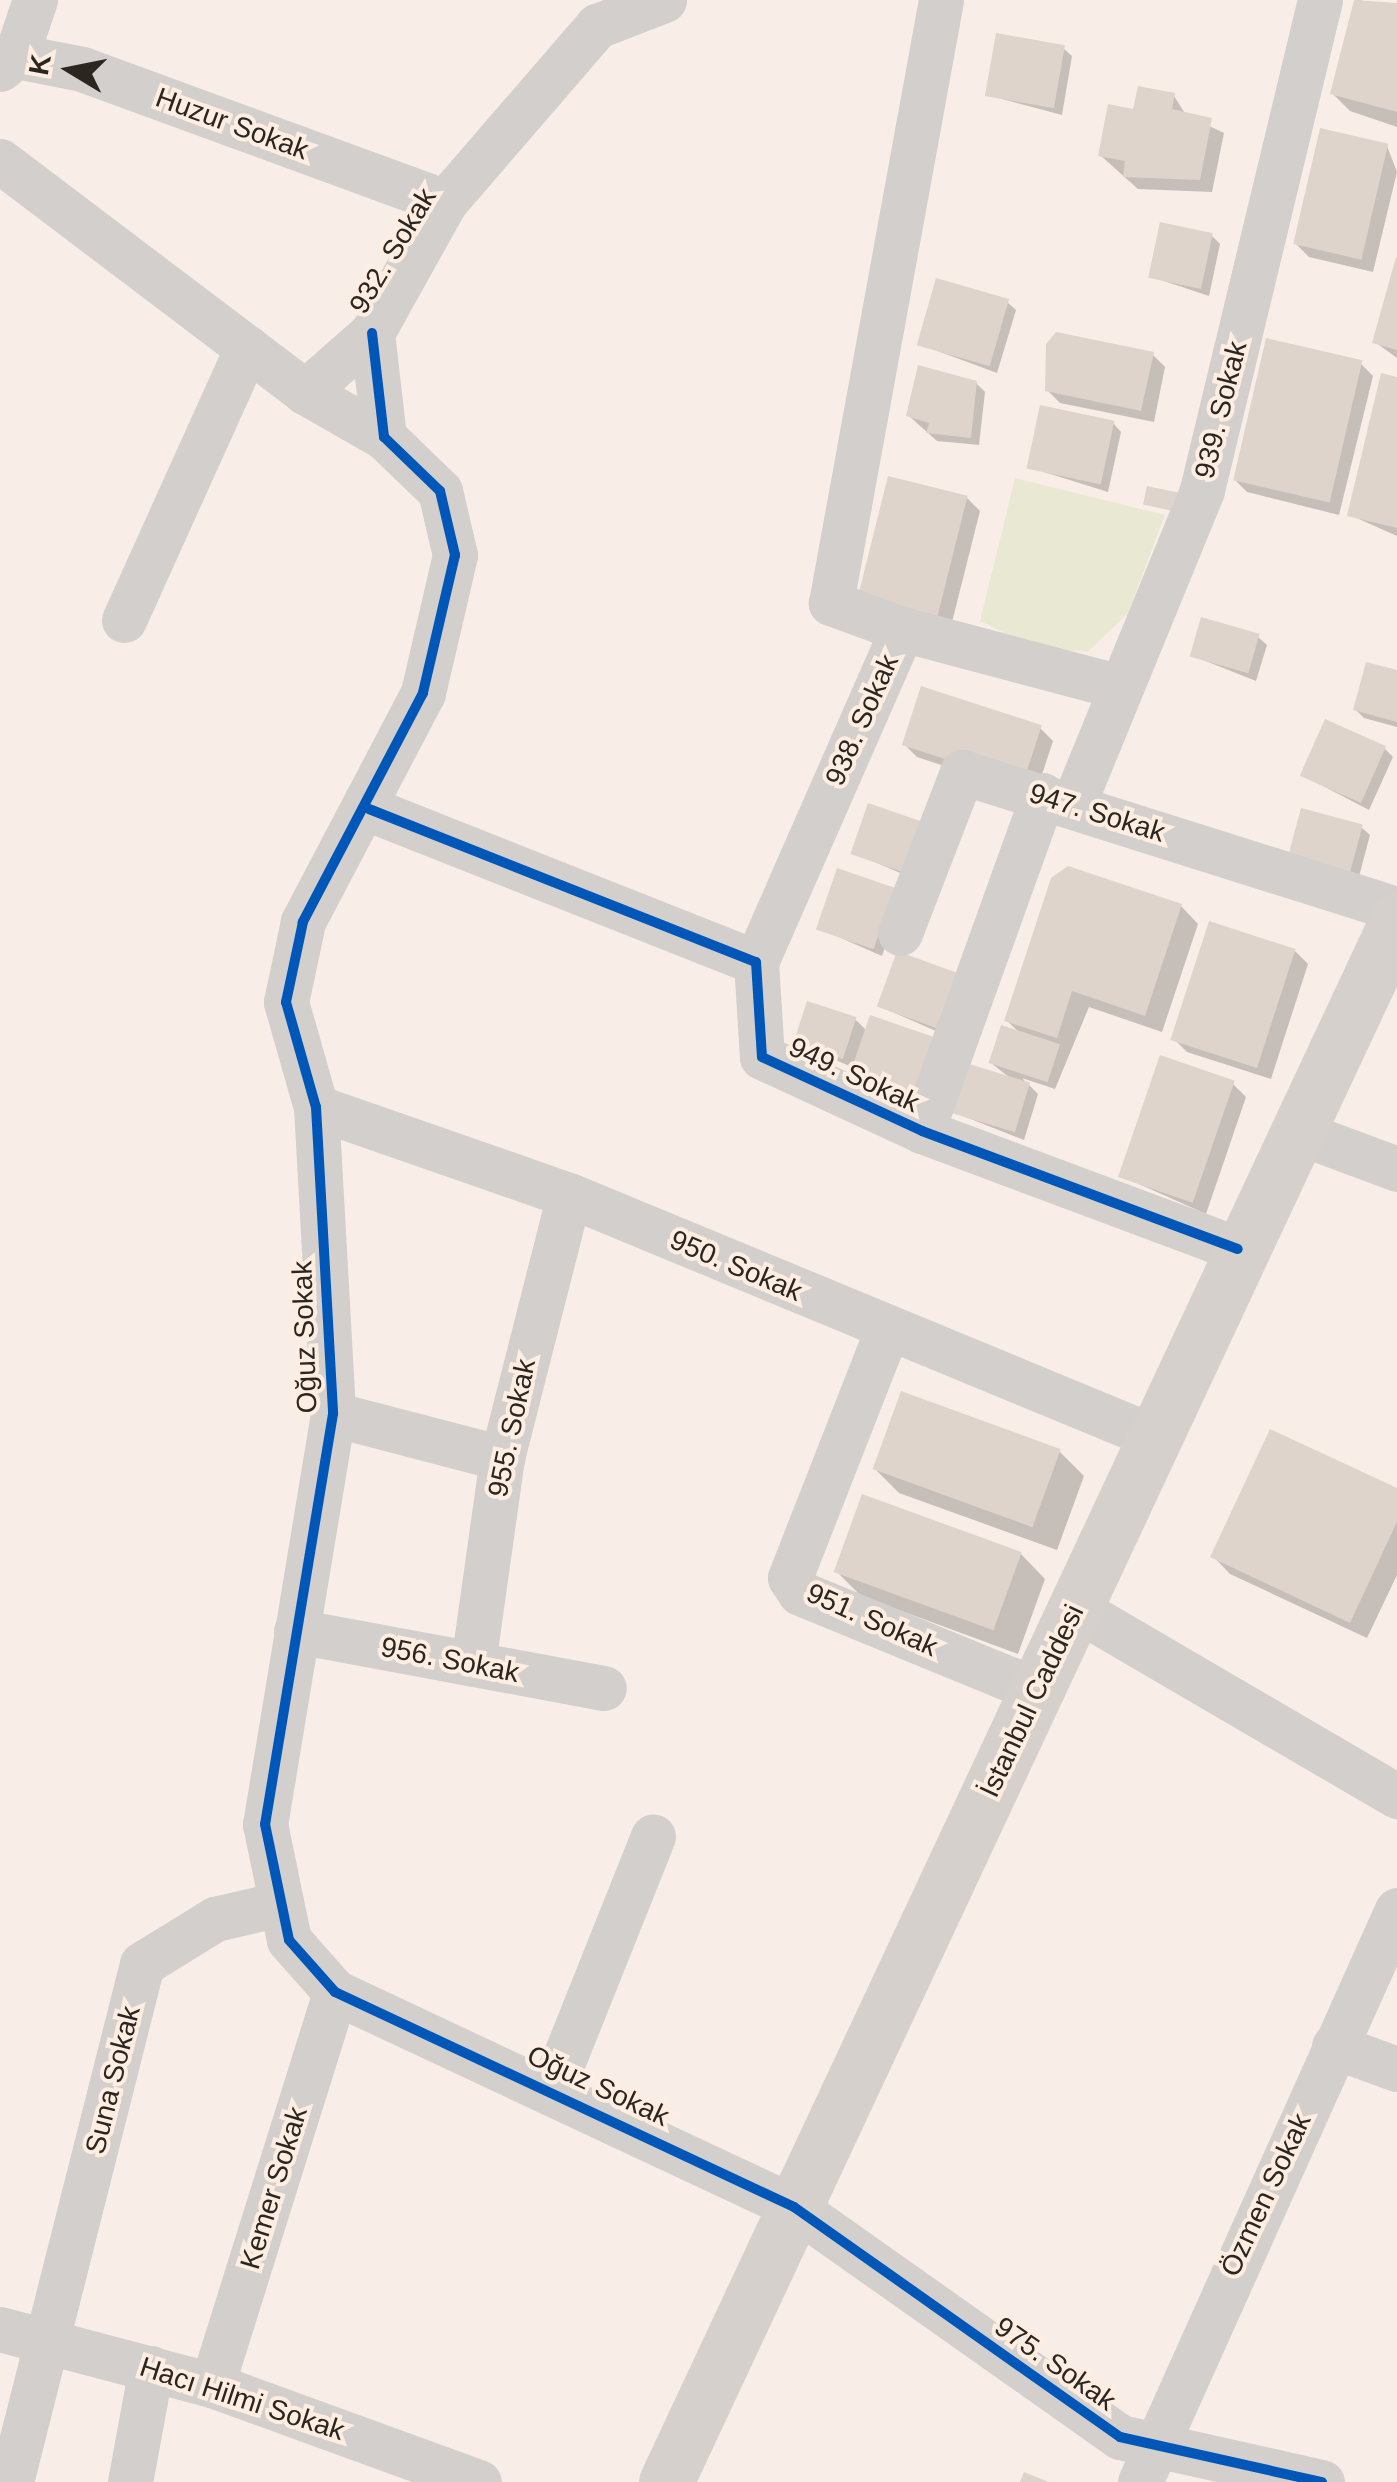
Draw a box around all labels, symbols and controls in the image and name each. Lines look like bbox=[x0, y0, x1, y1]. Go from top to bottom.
north arrow bbox=[20, 20, 120, 120]
text: K bbox=[23, 52, 57, 77]
street label: Huzur Sokak bbox=[151, 81, 313, 167]
street label: 932. Sokak bbox=[343, 182, 443, 320]
street label: 939. Sokak bbox=[1188, 338, 1254, 482]
street label: 938. Sokak bbox=[818, 649, 906, 791]
street label: 947. Sokak bbox=[1025, 776, 1169, 850]
street label: 949. Sokak bbox=[783, 1030, 925, 1120]
street label: 950. Sokak bbox=[665, 1223, 807, 1309]
street label: Oğuz Sokak bbox=[286, 1260, 324, 1414]
street label: 955. Sokak bbox=[481, 1356, 543, 1500]
street label: 951. Sokak bbox=[801, 1576, 943, 1664]
street label: İstanbul Caddesi bbox=[973, 1599, 1091, 1803]
street label: 956. Sokak bbox=[378, 1630, 522, 1690]
street label: Suna Sokak bbox=[78, 2003, 148, 2157]
street label: Oğuz Sokak bbox=[522, 2039, 674, 2133]
street label: Kemer Sokak bbox=[233, 2103, 315, 2273]
street label: Özmen Sokak bbox=[1214, 2108, 1318, 2282]
street label: 975. Sokak bbox=[988, 2310, 1122, 2418]
street label: Hacı Hilmi Sokak bbox=[135, 2350, 349, 2448]

